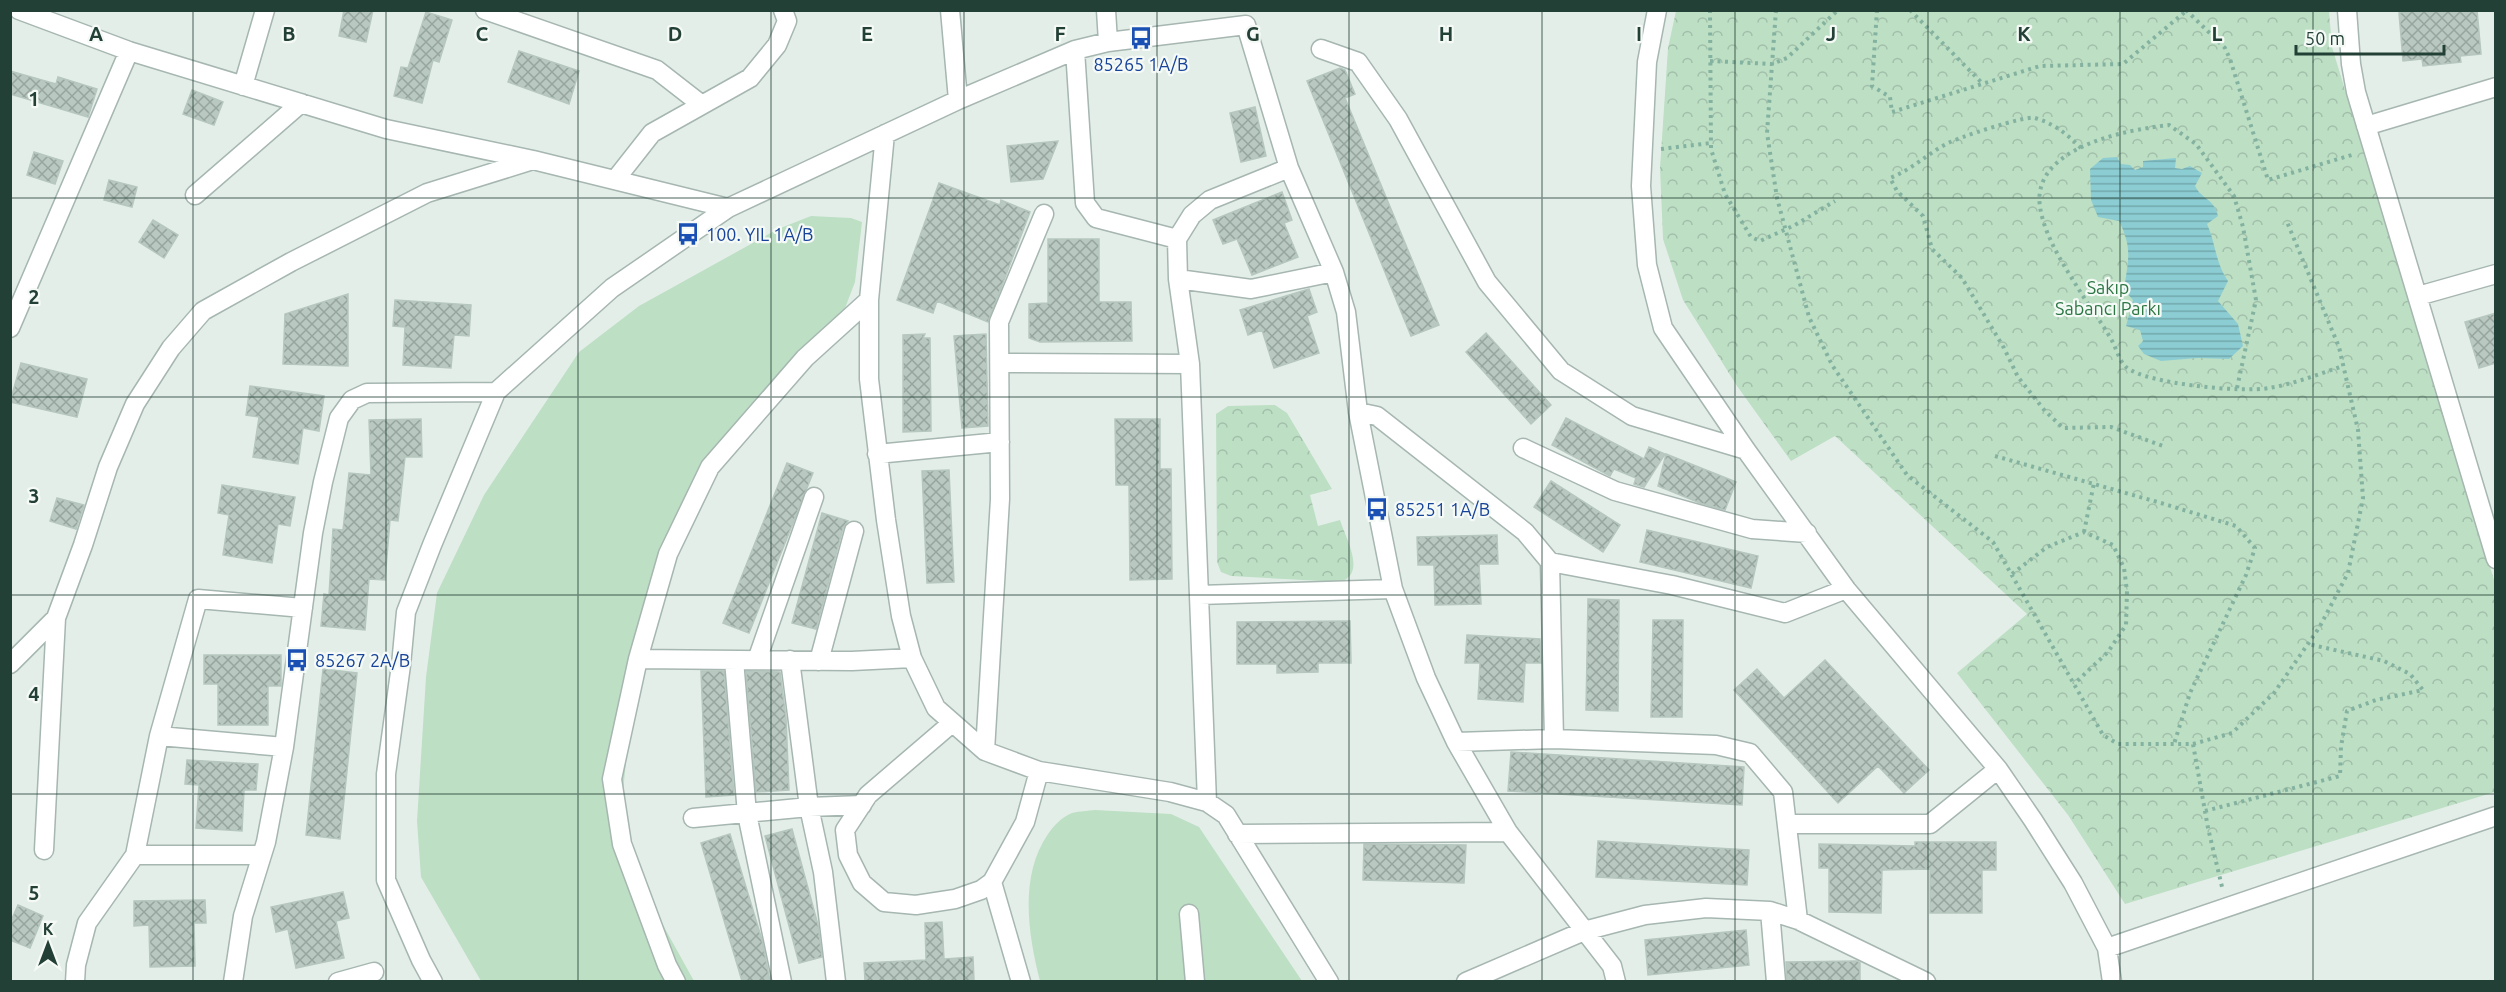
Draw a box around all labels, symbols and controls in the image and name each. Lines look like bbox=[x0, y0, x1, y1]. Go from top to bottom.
scale bar bbox=[2296, 18, 2444, 56]
text: A bbox=[89, 22, 103, 45]
text: B bbox=[282, 22, 296, 45]
text: C bbox=[476, 22, 489, 45]
text: D bbox=[668, 22, 682, 45]
text: E bbox=[861, 22, 873, 45]
text: F bbox=[1054, 22, 1066, 45]
text: G bbox=[1246, 22, 1260, 45]
text: H bbox=[1439, 22, 1453, 45]
text: I bbox=[1636, 22, 1642, 45]
text: J bbox=[1826, 22, 1836, 45]
text: K bbox=[2017, 22, 2031, 45]
text: L bbox=[2212, 22, 2223, 45]
bus stop icon: 85265 1A/B bbox=[1128, 25, 1154, 51]
text: 50 m bbox=[2305, 28, 2345, 48]
place label: 85265 1A/B bbox=[1093, 54, 1189, 74]
text: 1 bbox=[28, 87, 40, 110]
bus stop icon: 100. YIL 1A/B bbox=[675, 221, 701, 247]
place label: 100. YIL 1A/B bbox=[706, 224, 814, 244]
park label: Sakıp Sabancı Parkı bbox=[2055, 277, 2161, 318]
text: 2 bbox=[28, 285, 40, 308]
text: 3 bbox=[28, 484, 40, 507]
bus stop icon: 85251 1A/B bbox=[1364, 496, 1390, 522]
place label: 85251 1A/B bbox=[1395, 499, 1490, 519]
bus stop icon: 85267 2A/B bbox=[284, 647, 310, 673]
place label: 85267 2A/B bbox=[315, 650, 410, 670]
text: 4 bbox=[28, 682, 40, 705]
text: 5 bbox=[28, 881, 40, 904]
north arrow bbox=[18, 914, 78, 974]
text: K bbox=[43, 920, 54, 938]

